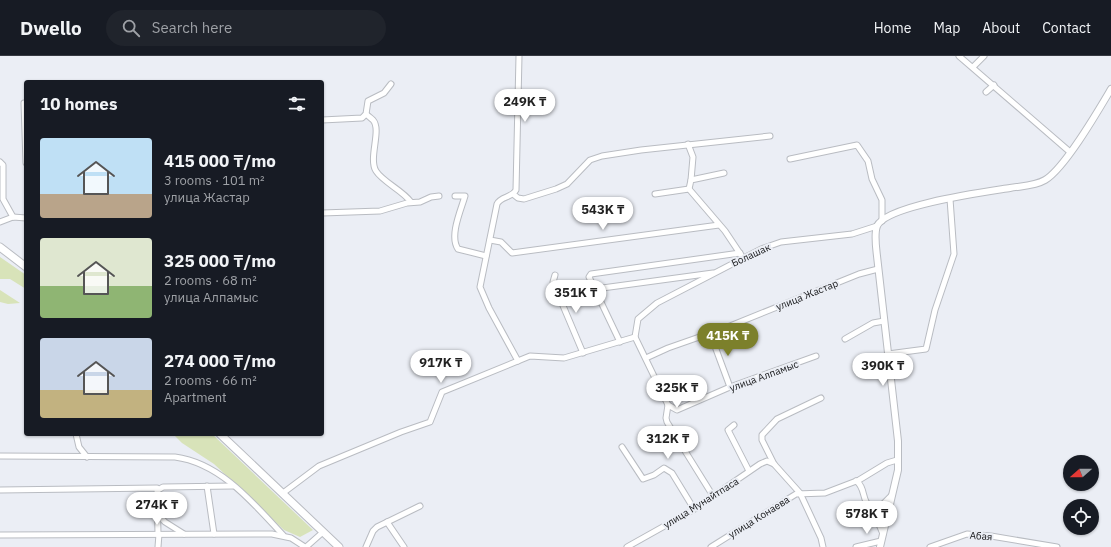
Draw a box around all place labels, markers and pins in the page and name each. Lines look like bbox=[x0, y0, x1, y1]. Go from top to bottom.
pin: 249K ₸ bbox=[492, 89, 558, 123]
pin: 543K ₸ bbox=[570, 197, 636, 231]
pin: 351K ₸ bbox=[543, 280, 609, 314]
pin: 415K ₸ bbox=[695, 323, 761, 357]
pin: 917K ₸ bbox=[408, 350, 474, 384]
pin: 390K ₸ bbox=[850, 353, 916, 387]
pin: 325K ₸ bbox=[644, 375, 710, 409]
pin: 312K ₸ bbox=[635, 426, 701, 460]
pin: 274K ₸ bbox=[124, 492, 190, 526]
pin: 578K ₸ bbox=[834, 501, 900, 535]

